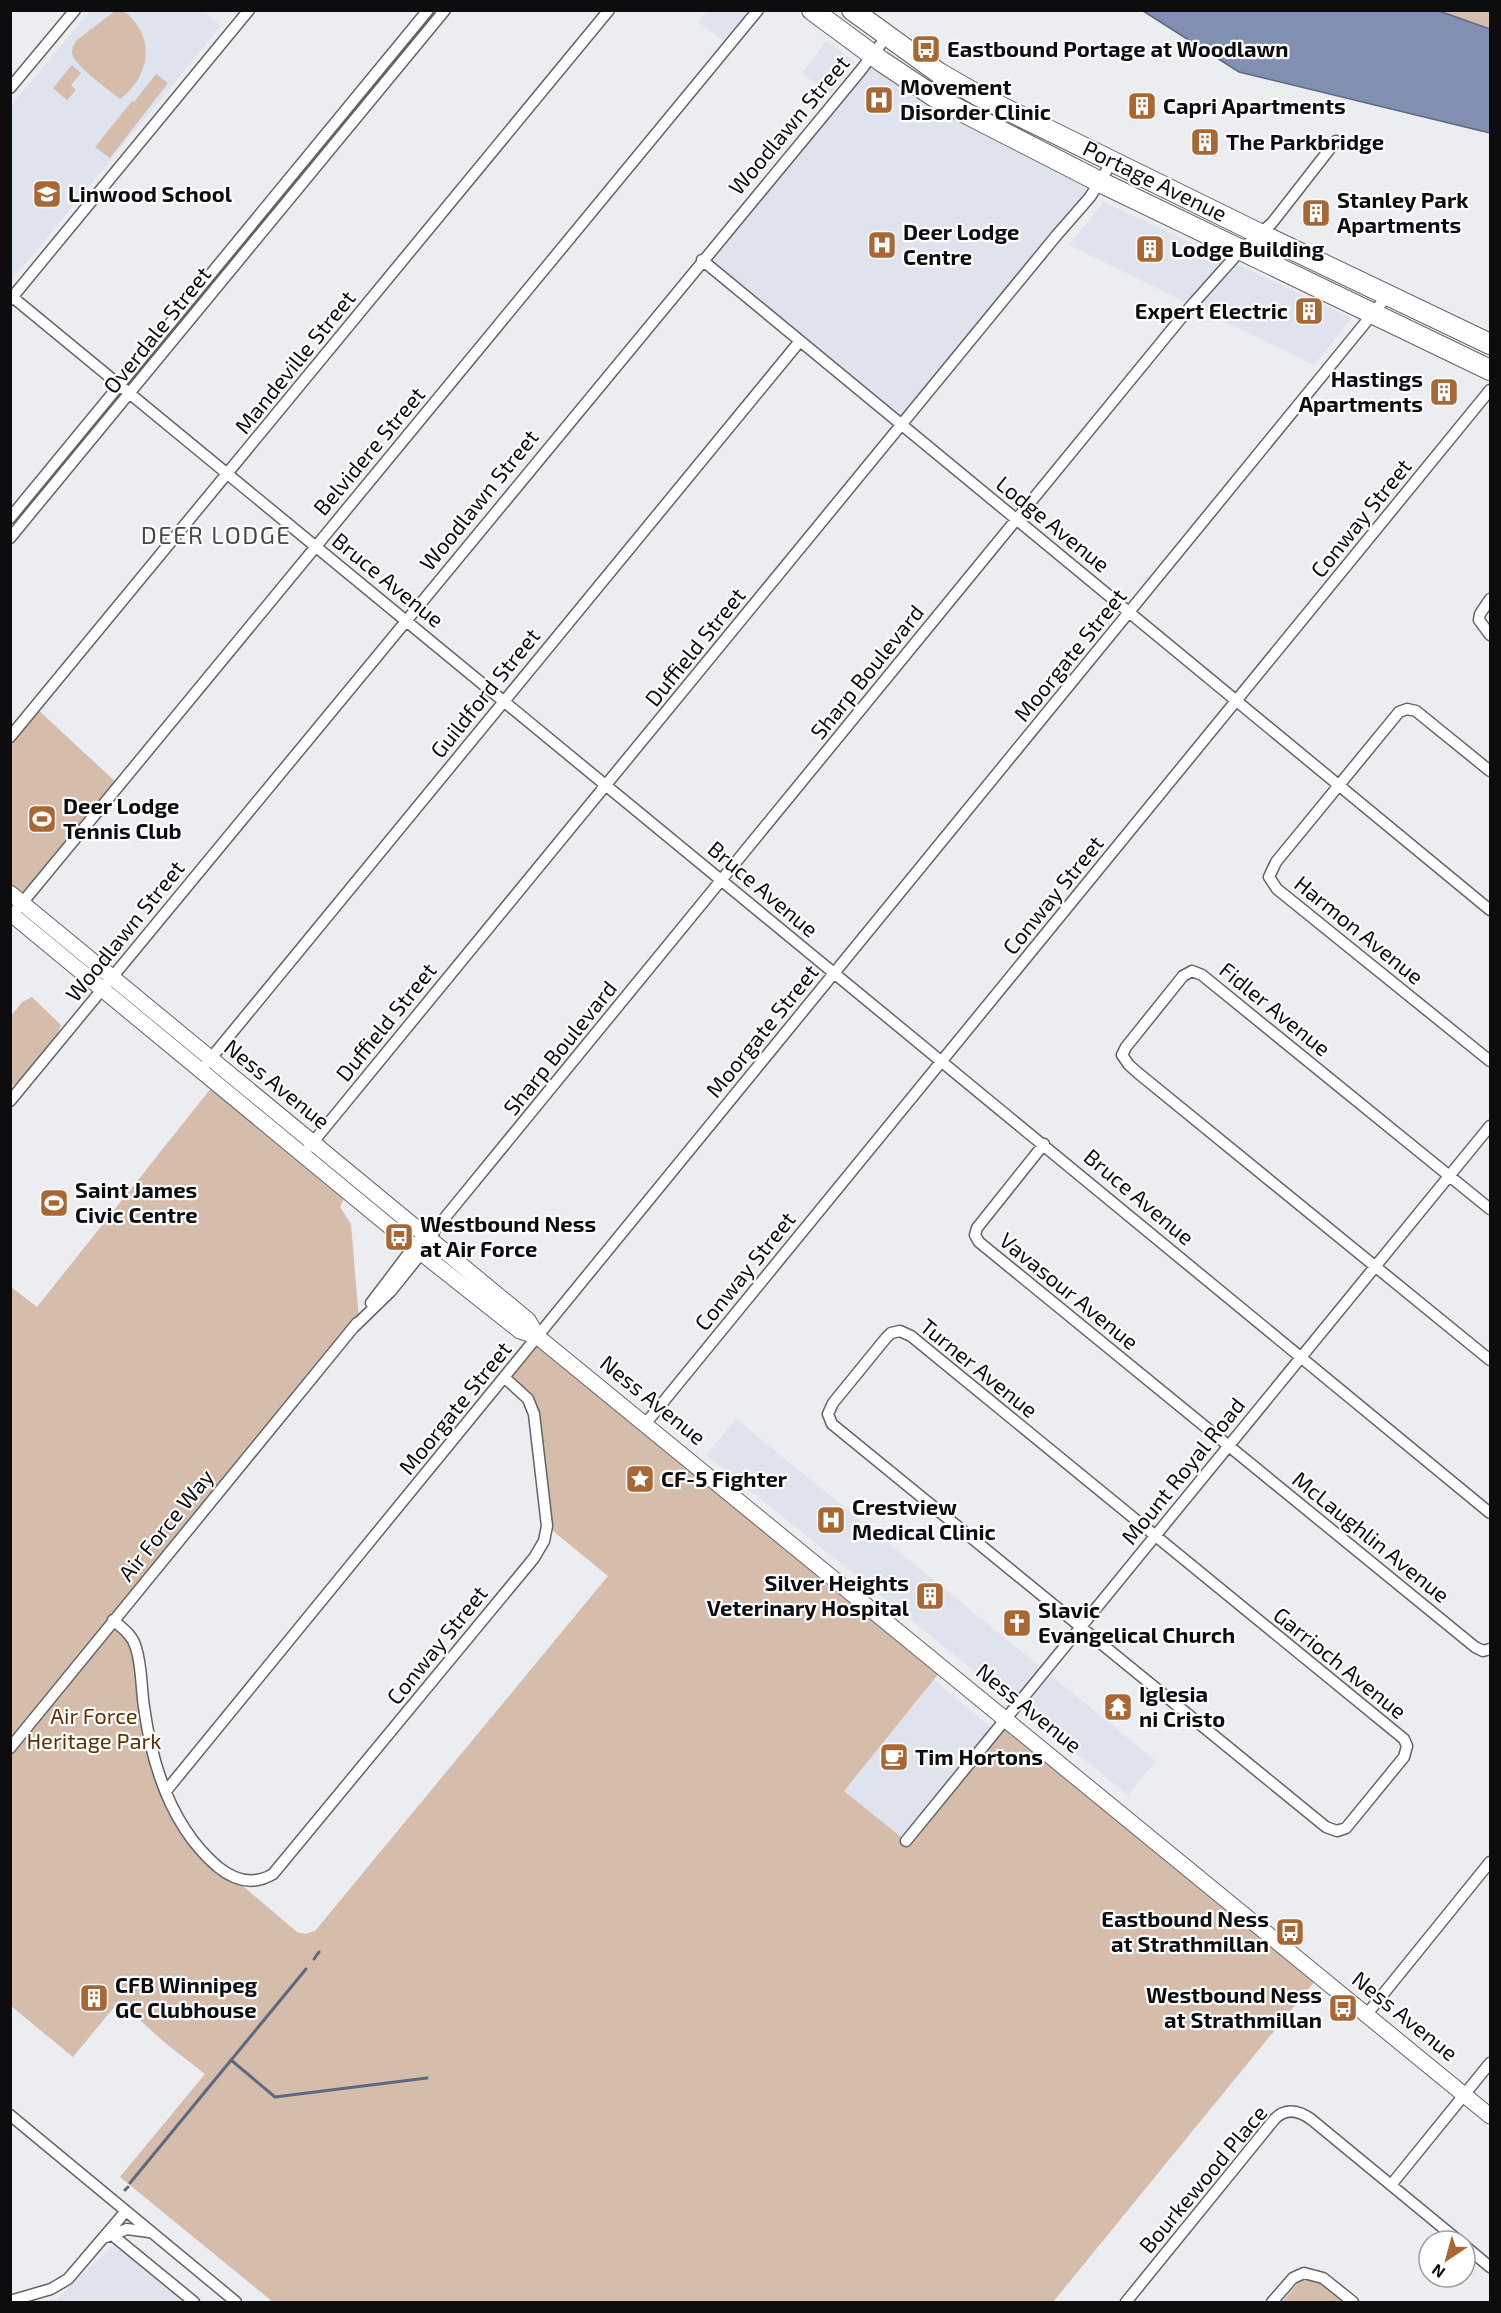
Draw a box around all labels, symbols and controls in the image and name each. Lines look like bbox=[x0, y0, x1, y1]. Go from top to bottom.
bus stop icon: Eastbound Portage at Woodlawn bbox=[910, 33, 942, 65]
place label: Eastbound Portage at Woodlawn bbox=[947, 35, 1289, 61]
street label: Woodlawn Street bbox=[722, 49, 854, 199]
place label: Movement Disorder Clinic bbox=[900, 73, 1051, 124]
hospital icon: Movement Disorder Clinic bbox=[863, 84, 895, 116]
building icon: Capri Apartments bbox=[1126, 90, 1158, 122]
place label: Capri Apartments bbox=[1163, 92, 1346, 118]
building icon: The Parkbridge bbox=[1189, 126, 1221, 158]
place label: The Parkbridge bbox=[1226, 128, 1384, 154]
street label: Portage Avenue bbox=[1079, 134, 1232, 226]
school or university icon: Linwood School bbox=[31, 178, 63, 210]
place label: Linwood School bbox=[68, 180, 233, 206]
place label: Stanley Park Apartments bbox=[1337, 186, 1469, 237]
building icon: Stanley Park Apartments bbox=[1300, 197, 1332, 229]
place label: Deer Lodge Centre bbox=[903, 218, 1020, 269]
hospital icon: Deer Lodge Centre bbox=[866, 229, 898, 261]
building icon: Lodge Building bbox=[1134, 233, 1166, 265]
place label: Lodge Building bbox=[1171, 235, 1325, 261]
street label: Overdale Street bbox=[97, 261, 215, 398]
street label: Mandeville Street bbox=[229, 285, 360, 438]
building icon: Expert Electric bbox=[1293, 295, 1325, 327]
place label: Expert Electric bbox=[1135, 297, 1288, 323]
place label: Hastings Apartments bbox=[1299, 365, 1423, 416]
building icon: Hastings Apartments bbox=[1428, 376, 1460, 408]
street label: Belvidere Street bbox=[307, 381, 429, 520]
street label: Woodlawn Street bbox=[413, 424, 543, 575]
street label: Conway Street bbox=[1304, 453, 1416, 582]
street label: Lodge Avenue bbox=[992, 470, 1116, 577]
district label: DEER LODGE bbox=[141, 520, 291, 549]
street label: Bruce Avenue bbox=[328, 526, 449, 632]
street label: Duffield Street bbox=[639, 582, 750, 711]
street label: Moorgate Street bbox=[1008, 583, 1131, 726]
street label: Sharp Boulevard bbox=[804, 599, 928, 744]
street label: Guildford Street bbox=[424, 622, 544, 762]
place label: Deer Lodge Tennis Club bbox=[63, 792, 182, 843]
sports icon: Deer Lodge Tennis Club bbox=[26, 803, 58, 835]
street label: Conway Street bbox=[996, 830, 1108, 959]
street label: Bruce Avenue bbox=[703, 835, 824, 942]
street label: Woodlawn Street bbox=[59, 855, 189, 1006]
street label: Harmon Avenue bbox=[1290, 869, 1429, 989]
street label: Fidler Avenue bbox=[1215, 956, 1336, 1061]
street label: Duffield Street bbox=[330, 957, 441, 1086]
street label: Moorgate Street bbox=[700, 959, 823, 1102]
street label: Sharp Boulevard bbox=[497, 975, 621, 1120]
street label: Ness Avenue bbox=[220, 1033, 335, 1134]
street label: Bruce Avenue bbox=[1079, 1143, 1200, 1250]
place label: Saint James Civic Centre bbox=[75, 1176, 198, 1227]
sports icon: Saint James Civic Centre bbox=[38, 1187, 70, 1219]
street label: Conway Street bbox=[688, 1206, 800, 1335]
place label: Westbound Ness at Air Force bbox=[420, 1210, 596, 1261]
bus stop icon: Westbound Ness at Air Force bbox=[383, 1221, 415, 1253]
street label: Vavasour Avenue bbox=[995, 1226, 1144, 1354]
street label: Turner Avenue bbox=[916, 1312, 1043, 1422]
street label: Moorgate Street bbox=[393, 1336, 516, 1479]
street label: Ness Avenue bbox=[596, 1349, 711, 1450]
street label: Mount Royal Road bbox=[1115, 1392, 1249, 1549]
street label: Air Force Way bbox=[112, 1463, 218, 1586]
place icon: CF-5 Fighter bbox=[624, 1463, 656, 1495]
place label: CF-5 Fighter bbox=[661, 1465, 788, 1491]
street label: McLaughlin Avenue bbox=[1288, 1465, 1455, 1607]
place label: Crestview Medical Clinic bbox=[852, 1493, 996, 1544]
hospital icon: Crestview Medical Clinic bbox=[815, 1504, 847, 1536]
place label: Silver Heights Veterinary Hospital bbox=[707, 1569, 910, 1621]
street label: Conway Street bbox=[380, 1580, 492, 1709]
building icon: Silver Heights Veterinary Hospital bbox=[914, 1580, 946, 1612]
place label: Slavic Evangelical Church bbox=[1038, 1596, 1235, 1647]
street label: Garrioch Avenue bbox=[1269, 1601, 1412, 1724]
church icon: Slavic Evangelical Church bbox=[1001, 1607, 1033, 1639]
street label: Ness Avenue bbox=[972, 1657, 1087, 1758]
place label: Iglesia ni Cristo bbox=[1139, 1680, 1225, 1731]
temple icon: Iglesia ni Cristo bbox=[1102, 1691, 1134, 1723]
park label: Air Force Heritage Park bbox=[26, 1702, 162, 1753]
cafe icon: Tim Hortons bbox=[878, 1741, 910, 1773]
place label: Tim Hortons bbox=[915, 1743, 1043, 1769]
place label: Eastbound Ness at Strathmillan bbox=[1101, 1905, 1269, 1956]
bus stop icon: Eastbound Ness at Strathmillan bbox=[1274, 1916, 1306, 1948]
street label: Ness Avenue bbox=[1348, 1965, 1463, 2066]
place label: CFB Winnipeg GC Clubhouse bbox=[115, 1971, 258, 2022]
place label: Westbound Ness at Strathmillan bbox=[1146, 1981, 1322, 2032]
building icon: CFB Winnipeg GC Clubhouse bbox=[78, 1982, 110, 2014]
bus stop icon: Westbound Ness at Strathmillan bbox=[1327, 1992, 1359, 2024]
street label: Bourkewood Place bbox=[1133, 2099, 1272, 2257]
north arrow bbox=[1417, 2229, 1477, 2289]
text: N bbox=[1428, 2260, 1448, 2283]

